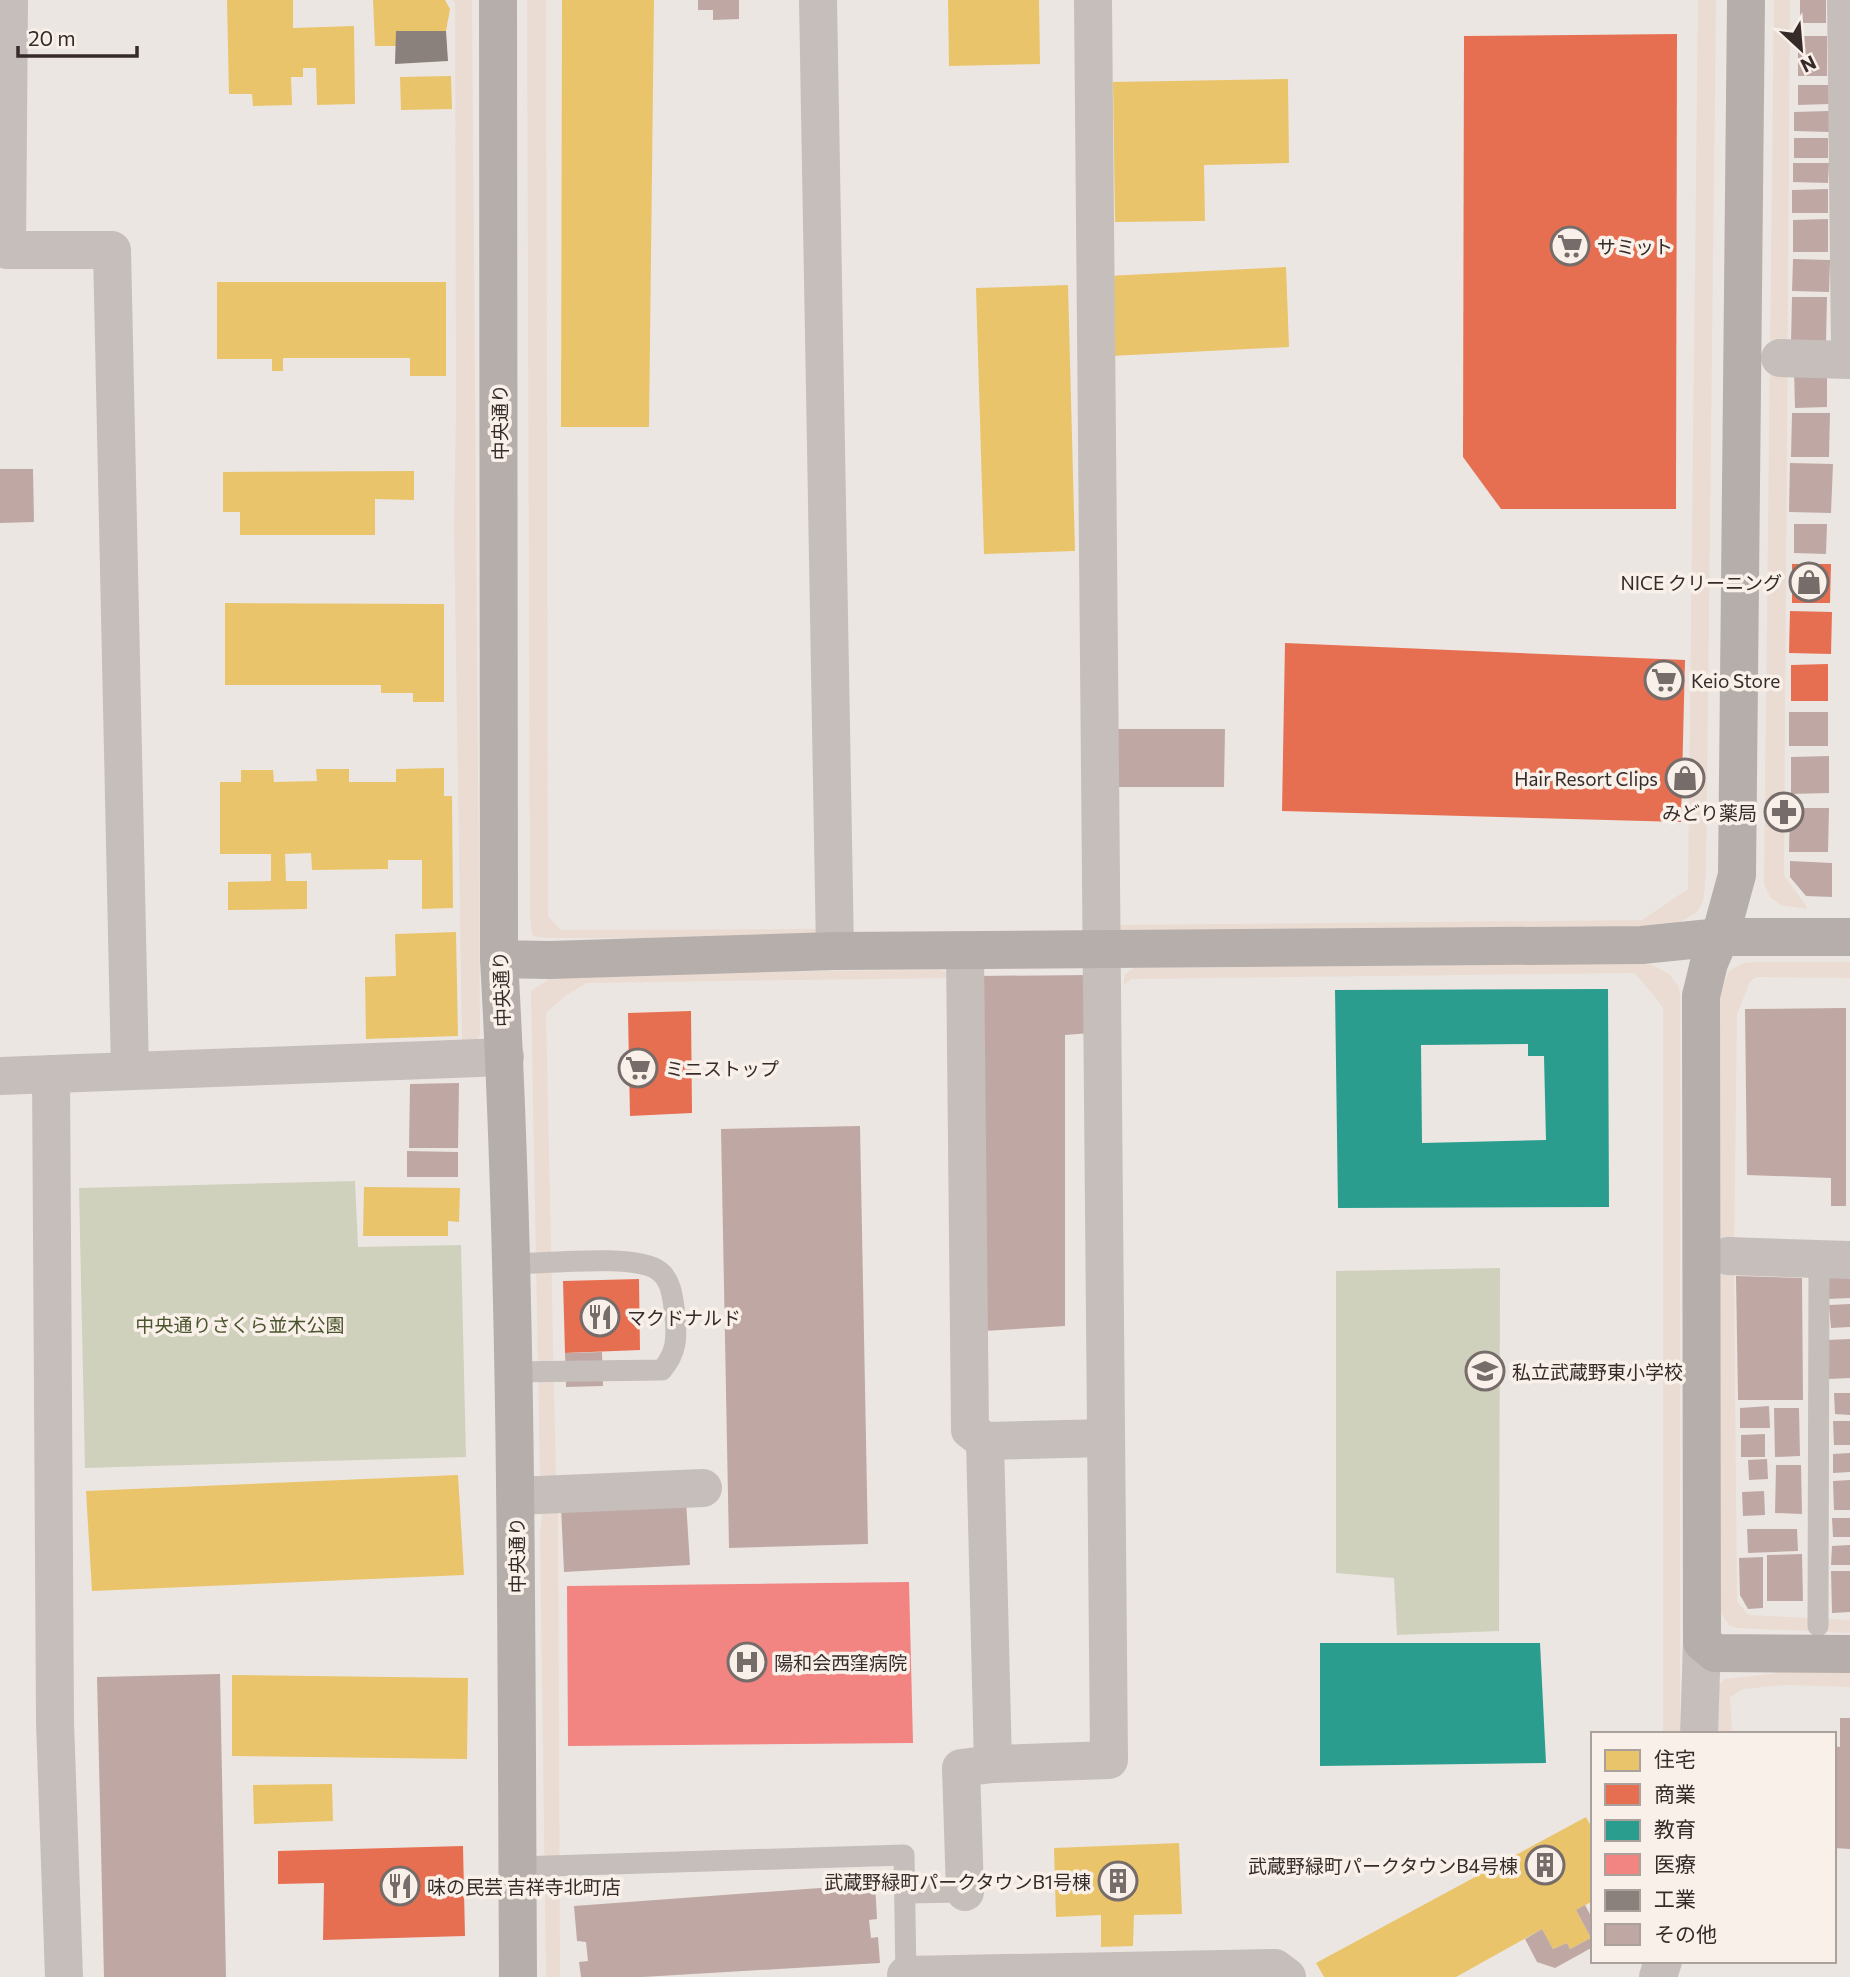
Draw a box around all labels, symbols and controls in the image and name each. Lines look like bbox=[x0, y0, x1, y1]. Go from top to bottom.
scale bar bbox=[18, 14, 136, 58]
north arrow bbox=[1766, 14, 1836, 84]
text: 20 m bbox=[28, 25, 76, 50]
text: N bbox=[1797, 51, 1820, 78]
supermarket icon: サミット bbox=[1549, 225, 1591, 267]
place label: サミット bbox=[1597, 235, 1673, 258]
street label: 中央通り bbox=[488, 384, 511, 460]
shop icon: NICE クリーニング bbox=[1788, 561, 1830, 603]
place label: NICE クリーニング bbox=[1620, 571, 1782, 594]
supermarket icon: Keio Store bbox=[1643, 659, 1685, 701]
place label: Keio Store bbox=[1691, 669, 1780, 692]
shop icon: Hair Resort Clips bbox=[1664, 757, 1706, 799]
place label: Hair Resort Clips bbox=[1514, 767, 1658, 790]
pharmacy icon: みどり薬局 bbox=[1763, 791, 1805, 833]
place label: みどり薬局 bbox=[1662, 801, 1757, 824]
street label: 中央通り bbox=[488, 951, 514, 1027]
supermarket icon: ミニストップ bbox=[617, 1047, 659, 1089]
place label: ミニストップ bbox=[665, 1057, 779, 1080]
restaurant icon: マクドナルド bbox=[579, 1296, 621, 1338]
place label: マクドナルド bbox=[627, 1306, 741, 1329]
park label: 中央通りさくら並木公園 bbox=[135, 1313, 345, 1336]
school or university icon: 私立武蔵野東小学校 bbox=[1464, 1350, 1506, 1392]
place label: 私立武蔵野東小学校 bbox=[1512, 1360, 1683, 1383]
street label: 中央通り bbox=[505, 1517, 528, 1593]
hospital icon: 陽和会西窪病院 bbox=[726, 1641, 768, 1683]
place label: 陽和会西窪病院 bbox=[774, 1651, 907, 1674]
legend bbox=[1591, 1732, 1836, 1963]
text: 住宅 bbox=[1654, 1746, 1696, 1771]
text: 商業 bbox=[1654, 1781, 1696, 1806]
text: 教育 bbox=[1654, 1816, 1696, 1841]
building icon: 武蔵野緑町パークタウンB4号棟 bbox=[1524, 1844, 1566, 1886]
text: 医療 bbox=[1654, 1851, 1696, 1876]
place label: 武蔵野緑町パークタウンB4号棟 bbox=[1248, 1854, 1518, 1877]
building icon: 武蔵野緑町パークタウンB1号棟 bbox=[1097, 1860, 1139, 1902]
restaurant icon: 味の民芸 吉祥寺北町店 bbox=[379, 1865, 421, 1907]
place label: 武蔵野緑町パークタウンB1号棟 bbox=[824, 1870, 1091, 1893]
place label: 味の民芸 吉祥寺北町店 bbox=[427, 1875, 621, 1898]
text: 工業 bbox=[1654, 1886, 1696, 1911]
text: その他 bbox=[1654, 1921, 1717, 1946]

